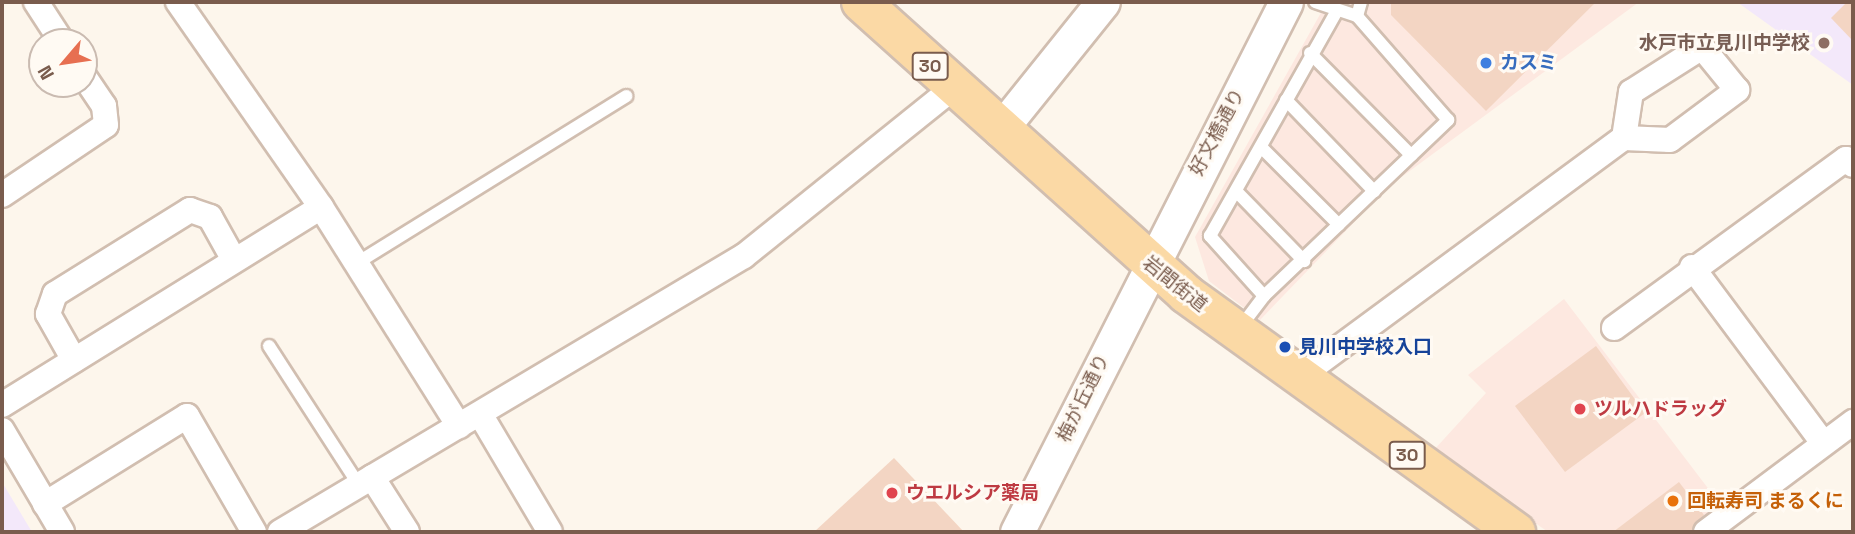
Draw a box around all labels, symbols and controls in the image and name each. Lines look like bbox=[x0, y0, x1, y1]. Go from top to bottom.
north arrow bbox=[28, 28, 98, 98]
place label: 水戸市立見川中学校 bbox=[1639, 32, 1810, 54]
marker: 水戸市立見川中学校 bbox=[1816, 35, 1832, 51]
road number: 30 bbox=[911, 52, 949, 80]
place label: カスミ bbox=[1500, 52, 1557, 74]
marker: カスミ bbox=[1478, 55, 1494, 71]
text: N bbox=[32, 61, 60, 84]
street label: 好文橋通り bbox=[1185, 85, 1249, 179]
street label: 岩間街道 bbox=[1138, 251, 1212, 317]
place label: 見川中学校入口 bbox=[1299, 336, 1432, 358]
marker: 見川中学校入口 bbox=[1277, 339, 1293, 355]
street label: 梅が丘通り bbox=[1052, 350, 1114, 446]
place label: ツルハドラッグ bbox=[1594, 398, 1727, 420]
marker: ツルハドラッグ bbox=[1572, 401, 1588, 417]
road number: 30 bbox=[1388, 440, 1426, 470]
place label: ウエルシア薬局 bbox=[906, 482, 1039, 504]
marker: ウエルシア薬局 bbox=[884, 485, 900, 501]
place label: 回転寿司 まるくに bbox=[1687, 490, 1844, 512]
marker: 回転寿司 まるくに bbox=[1665, 493, 1681, 509]

